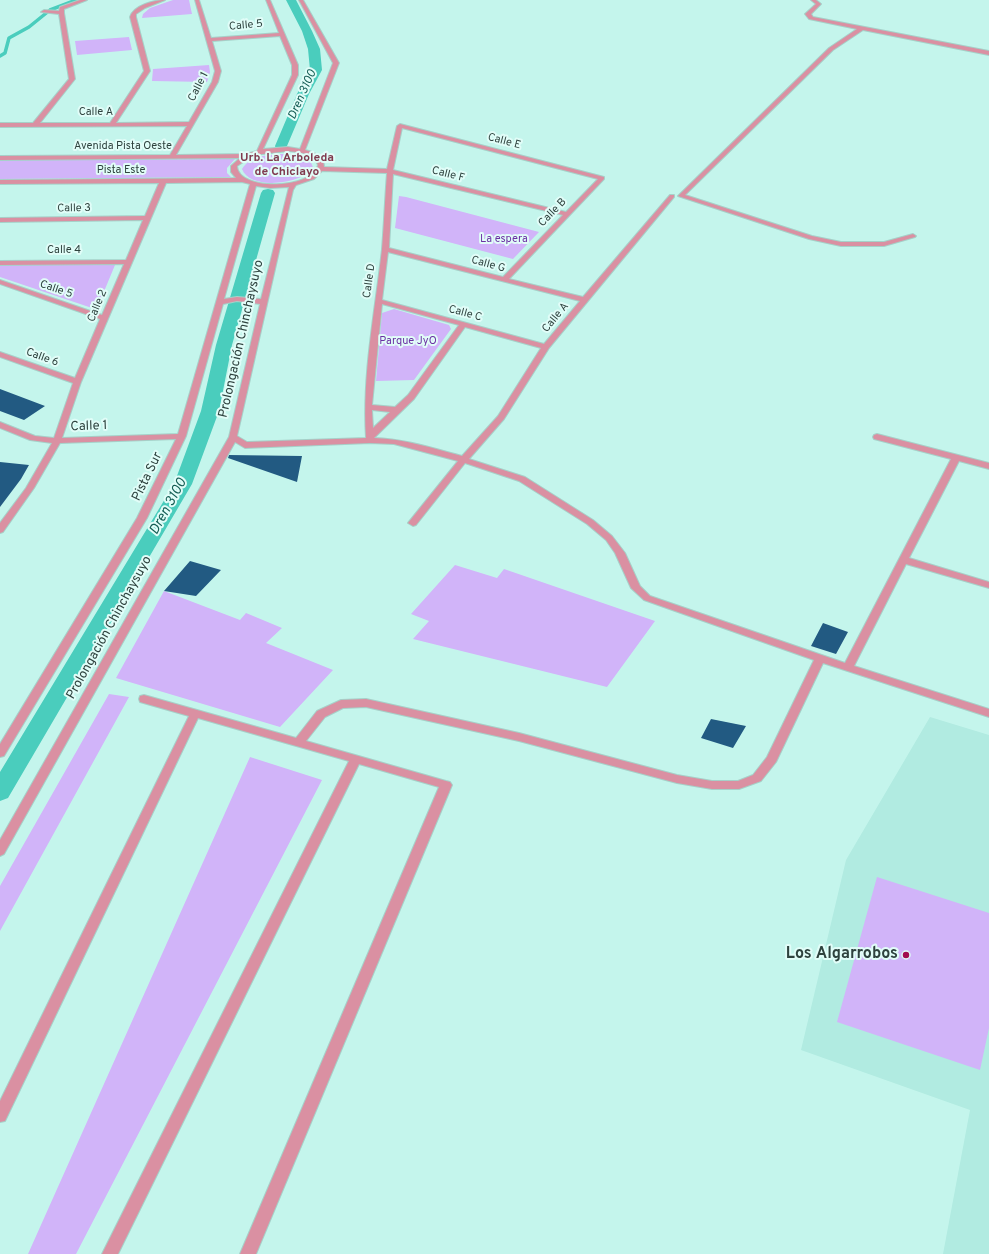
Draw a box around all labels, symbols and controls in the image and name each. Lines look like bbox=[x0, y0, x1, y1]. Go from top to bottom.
street label: Calle 5 bbox=[228, 18, 264, 34]
water label: Dren 3100 bbox=[286, 68, 320, 122]
street label: Calle 1 bbox=[186, 70, 212, 104]
street label: Calle A bbox=[79, 106, 113, 120]
street label: Calle E bbox=[486, 131, 522, 153]
street label: Avenida Pista Oeste bbox=[74, 140, 172, 154]
district label: Urb. La Arboleda de Chiclayo bbox=[240, 152, 334, 180]
street label: Pista Este bbox=[97, 164, 145, 178]
street label: Calle F bbox=[430, 165, 466, 185]
street label: Calle B bbox=[536, 196, 570, 230]
street label: Calle 3 bbox=[57, 202, 91, 216]
park label: La espera bbox=[480, 233, 528, 247]
street label: Calle 4 bbox=[47, 244, 81, 258]
street label: Calle G bbox=[470, 254, 506, 276]
street label: Prolongación Chinchaysuyo bbox=[216, 259, 268, 419]
street label: Calle D bbox=[361, 263, 379, 299]
street label: Calle 5 bbox=[38, 278, 74, 302]
street label: Calle 2 bbox=[85, 288, 111, 324]
street label: Calle A bbox=[540, 300, 572, 336]
street label: Calle C bbox=[447, 303, 483, 325]
park label: Parque JyO bbox=[379, 335, 437, 349]
street label: Calle 6 bbox=[24, 346, 60, 370]
street label: Calle 1 bbox=[70, 419, 108, 435]
street label: Pista Sur bbox=[130, 450, 166, 504]
water label: Dren 3100 bbox=[147, 476, 191, 538]
street label: Prolongación Chinchaysuyo bbox=[64, 554, 156, 702]
place label: Los Algarrobos bbox=[786, 945, 898, 965]
marker: Los Algarrobos bbox=[901, 950, 911, 960]

